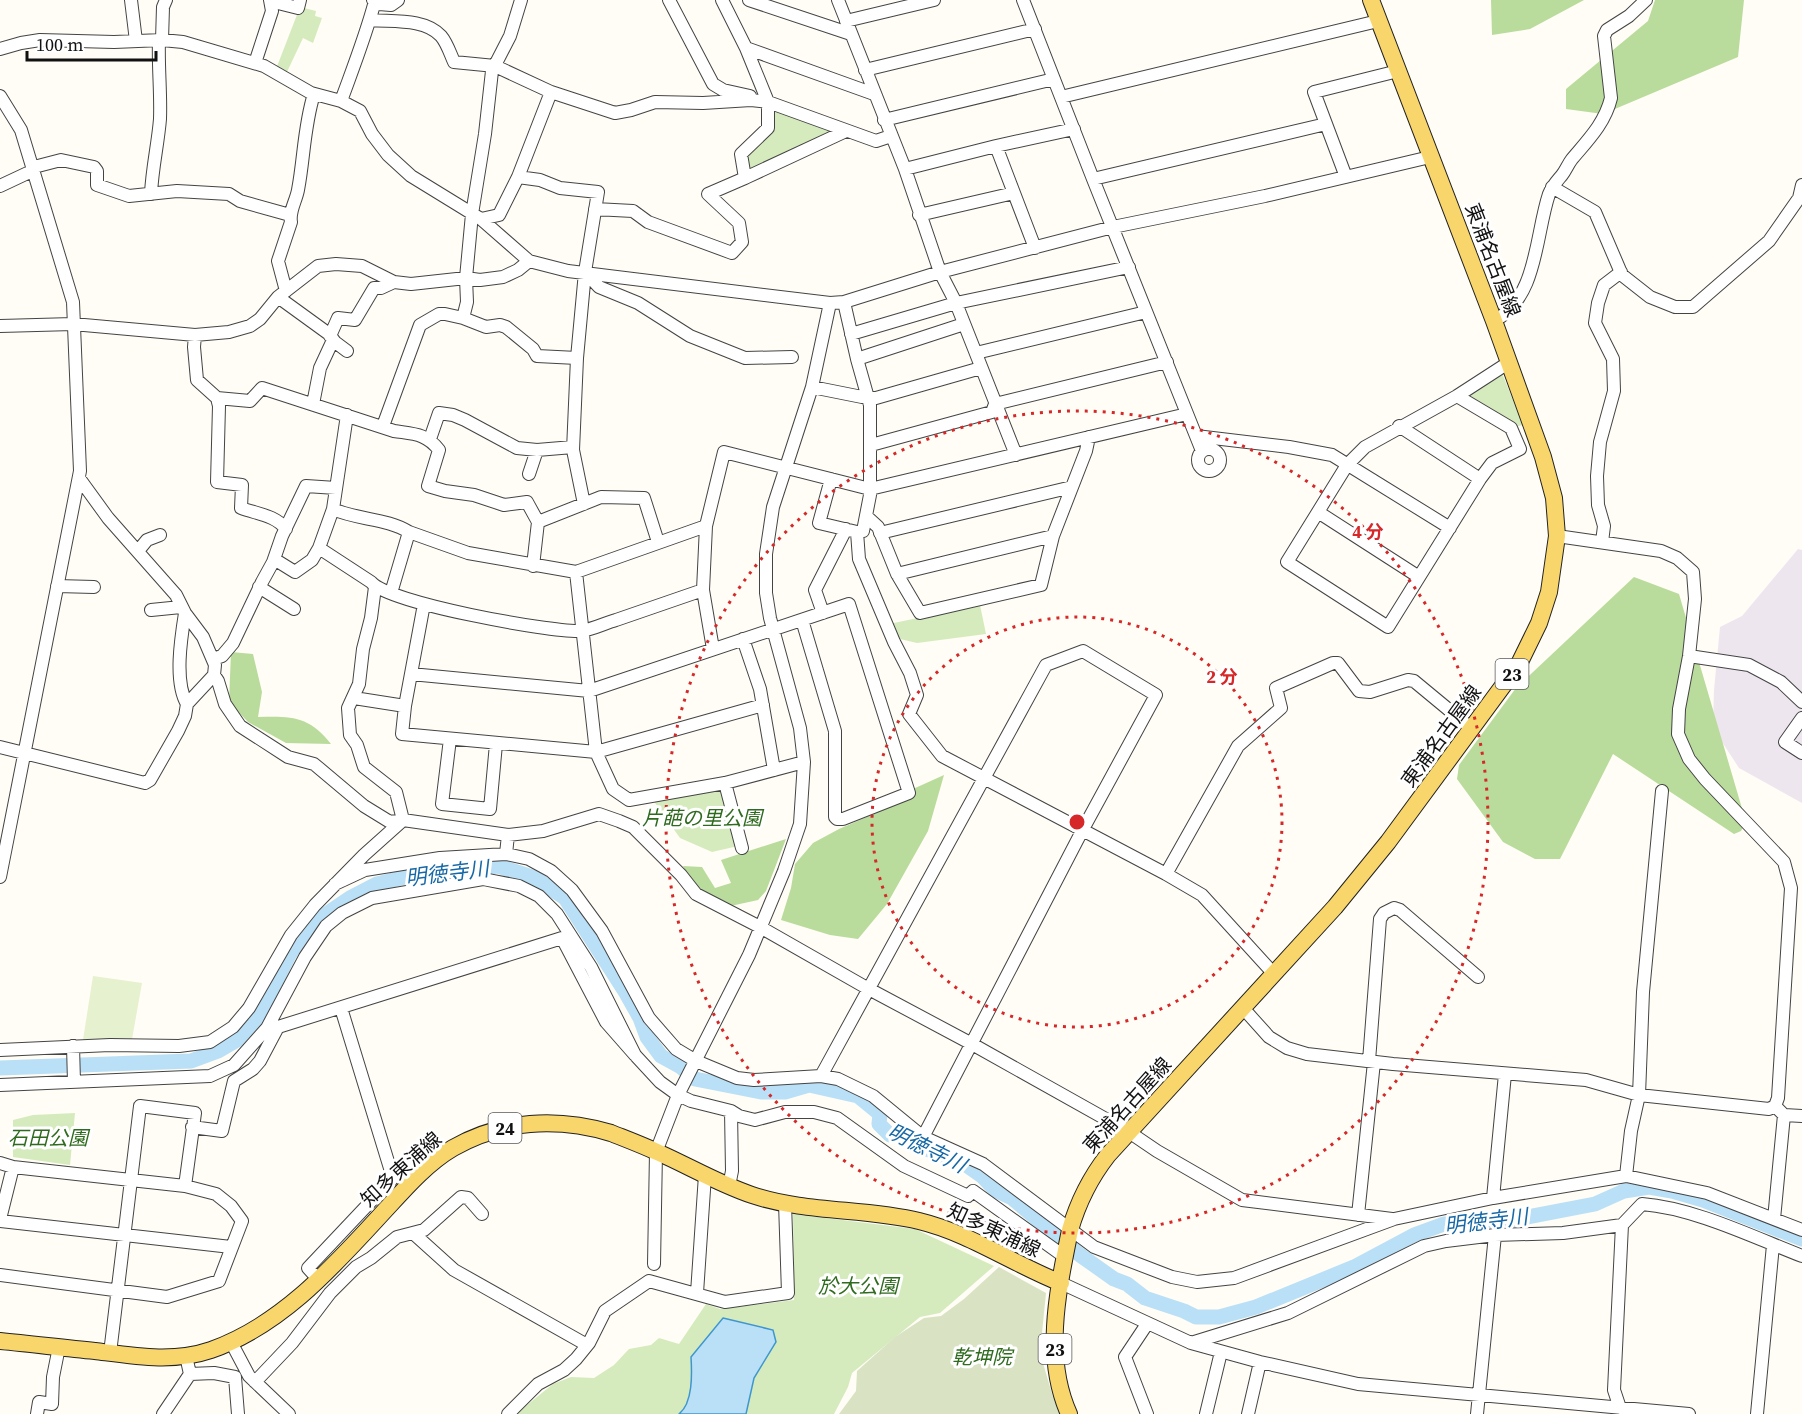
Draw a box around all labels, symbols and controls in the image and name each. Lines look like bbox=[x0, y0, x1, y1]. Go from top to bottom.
scale bar bbox=[27, 24, 156, 62]
text: 100 m bbox=[36, 32, 83, 57]
street label: 東浦名古屋線 bbox=[1458, 199, 1528, 321]
text: 4 分 bbox=[1352, 519, 1384, 544]
road number: 23 bbox=[1496, 659, 1528, 689]
text: 2 分 bbox=[1206, 664, 1238, 689]
street label: 東浦名古屋線 bbox=[1394, 679, 1488, 793]
park label: 片葩の里公園 bbox=[642, 804, 765, 832]
centre of rings bbox=[1067, 812, 1087, 832]
water label: 明徳寺川 bbox=[404, 853, 492, 893]
street label: 東浦名古屋線 bbox=[1076, 1051, 1178, 1159]
road number: 24 bbox=[488, 1113, 522, 1143]
water label: 明徳寺川 bbox=[883, 1117, 973, 1180]
park label: 石田公園 bbox=[8, 1124, 91, 1152]
street label: 知多東浦線 bbox=[354, 1125, 448, 1213]
street label: 知多東浦線 bbox=[943, 1196, 1045, 1264]
water label: 明徳寺川 bbox=[1443, 1201, 1531, 1241]
park label: 於大公園 bbox=[818, 1272, 901, 1300]
road number: 23 bbox=[1038, 1334, 1072, 1364]
park label: 乾坤院 bbox=[952, 1343, 1015, 1371]

